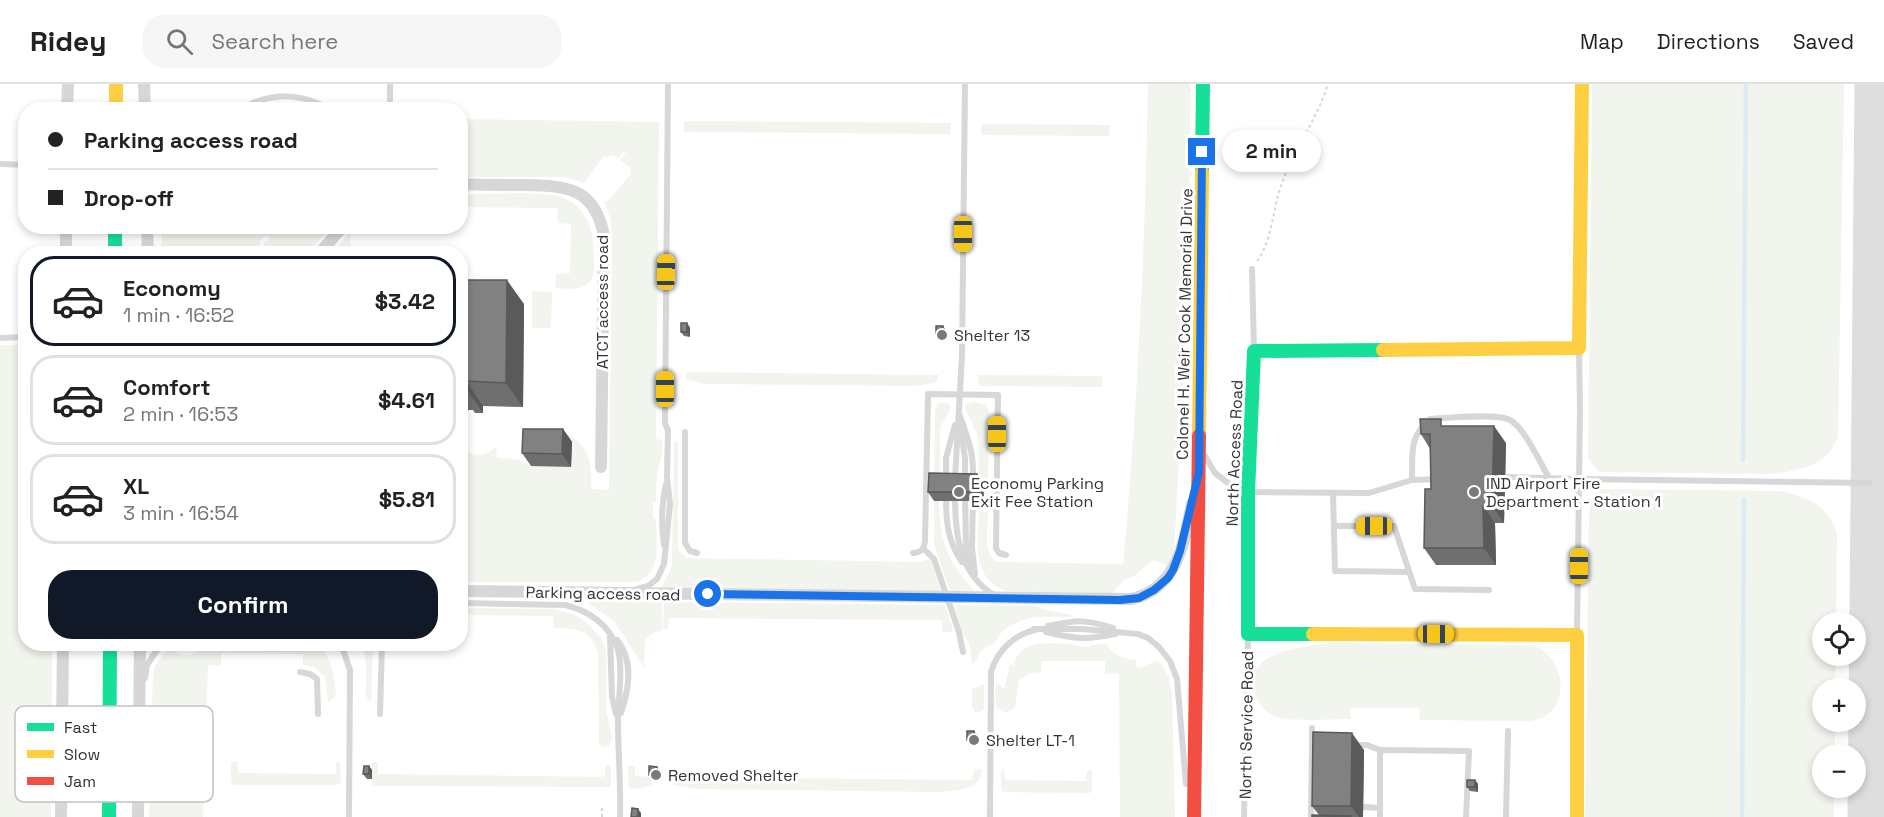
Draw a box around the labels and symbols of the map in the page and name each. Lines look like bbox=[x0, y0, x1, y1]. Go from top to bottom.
callout: 2 min bbox=[1223, 131, 1322, 173]
route end bbox=[1188, 138, 1215, 165]
street label: Colonel H. Weir Cook Memorial Drive bbox=[1172, 188, 1197, 460]
car bbox=[954, 216, 972, 252]
street label: ATCT access road bbox=[592, 235, 613, 369]
car bbox=[657, 254, 675, 290]
place label: Shelter 13 bbox=[954, 325, 1030, 346]
marker: Shelter 13 bbox=[935, 328, 949, 342]
car bbox=[656, 371, 674, 407]
street label: North Access Road bbox=[1221, 379, 1248, 527]
car bbox=[988, 416, 1006, 452]
place label: Economy Parking Exit Fee Station bbox=[971, 473, 1104, 512]
place label: IND Airport Fire Department - Station 1 bbox=[1486, 473, 1661, 512]
marker: Economy Parking Exit Fee Station bbox=[952, 485, 966, 499]
marker: IND Airport Fire Department - Station 1 bbox=[1467, 485, 1481, 499]
car bbox=[1356, 517, 1392, 535]
car bbox=[1570, 548, 1588, 584]
route start bbox=[694, 580, 721, 607]
street label: Parking access road bbox=[525, 582, 681, 605]
car bbox=[1418, 625, 1454, 643]
street label: North Service Road bbox=[1235, 651, 1258, 799]
legend bbox=[15, 706, 213, 802]
text: Fast bbox=[64, 717, 97, 738]
place label: Shelter LT-1 bbox=[986, 730, 1075, 751]
marker: Shelter LT-1 bbox=[967, 733, 981, 747]
text: Slow bbox=[64, 744, 100, 765]
place label: Removed Shelter bbox=[668, 765, 799, 786]
marker: Removed Shelter bbox=[649, 768, 663, 782]
text: Jam bbox=[64, 771, 96, 792]

